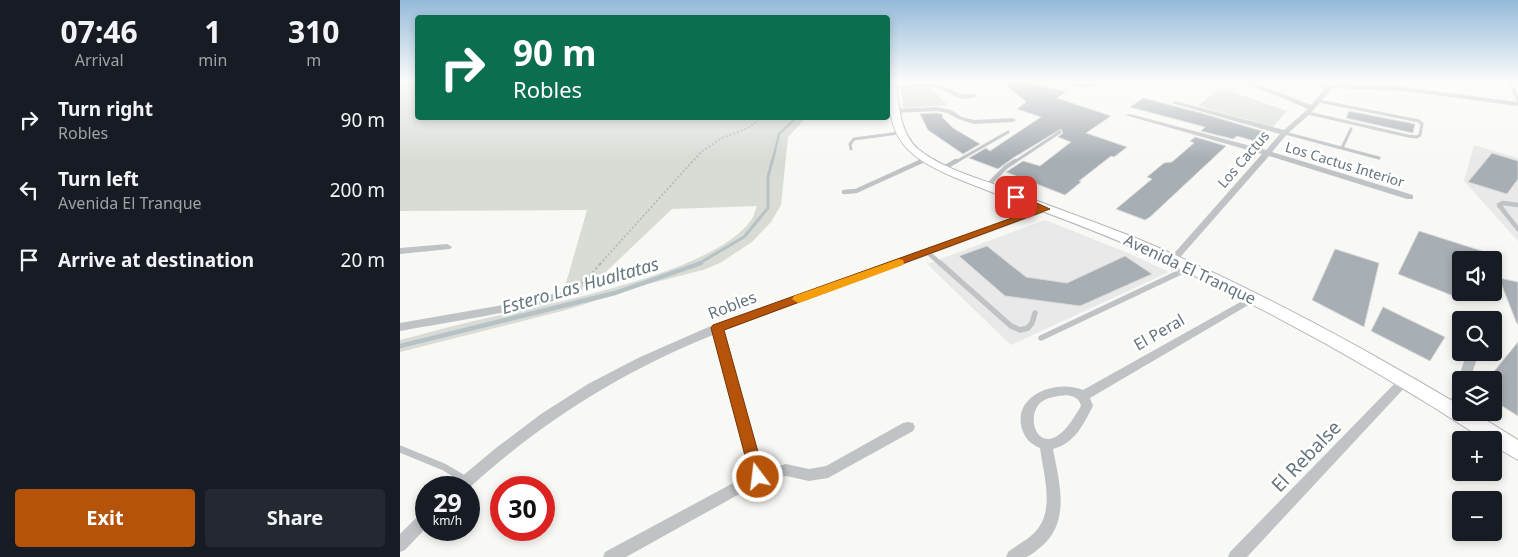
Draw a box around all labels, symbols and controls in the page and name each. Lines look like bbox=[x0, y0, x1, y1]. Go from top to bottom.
text: 07:46 bbox=[61, 11, 138, 52]
text: 1 bbox=[204, 11, 221, 52]
text: 310 bbox=[288, 11, 339, 52]
text: 90 m bbox=[513, 29, 596, 76]
icon: right bbox=[430, 35, 495, 100]
text: Arrival bbox=[75, 49, 124, 71]
text: min bbox=[198, 49, 227, 71]
text: m bbox=[306, 49, 321, 71]
text: Robles bbox=[513, 74, 582, 104]
text: Turn right bbox=[58, 96, 153, 122]
icon: right bbox=[15, 106, 43, 134]
text: 90 m bbox=[341, 107, 385, 133]
text: Robles bbox=[58, 122, 108, 144]
street label: Los Cactus bbox=[1213, 126, 1273, 192]
street label: Los Cactus Interior bbox=[1283, 137, 1407, 191]
text: Turn left bbox=[58, 166, 139, 192]
icon: left bbox=[15, 176, 43, 204]
pin bbox=[995, 176, 1037, 218]
text: 200 m bbox=[330, 177, 385, 203]
icon: arrive bbox=[1002, 183, 1030, 211]
text: Avenida El Tranque bbox=[58, 192, 202, 214]
street label: Avenida El Tranque bbox=[1120, 229, 1260, 309]
icon: arrive bbox=[15, 246, 43, 274]
text: Arrive at destination bbox=[58, 247, 254, 273]
text: 20 m bbox=[341, 247, 385, 273]
water label: Estero Las Hualtatas bbox=[499, 251, 662, 319]
map controls bbox=[1452, 251, 1502, 541]
button: sound bbox=[1452, 251, 1502, 301]
street label: Robles bbox=[705, 286, 759, 324]
street label: El Peral bbox=[1130, 309, 1188, 355]
button: search bbox=[1452, 311, 1502, 361]
button: layers bbox=[1452, 371, 1502, 421]
street label: El Rebalse bbox=[1265, 415, 1347, 497]
button: + bbox=[1452, 431, 1502, 481]
position arrow bbox=[731, 450, 783, 502]
speed limit sign: 30 bbox=[490, 476, 555, 541]
text: 29 bbox=[433, 485, 462, 519]
button: Exit bbox=[15, 489, 195, 547]
button: Share bbox=[205, 489, 385, 547]
button: − bbox=[1452, 491, 1502, 541]
text: km/h bbox=[433, 512, 462, 529]

